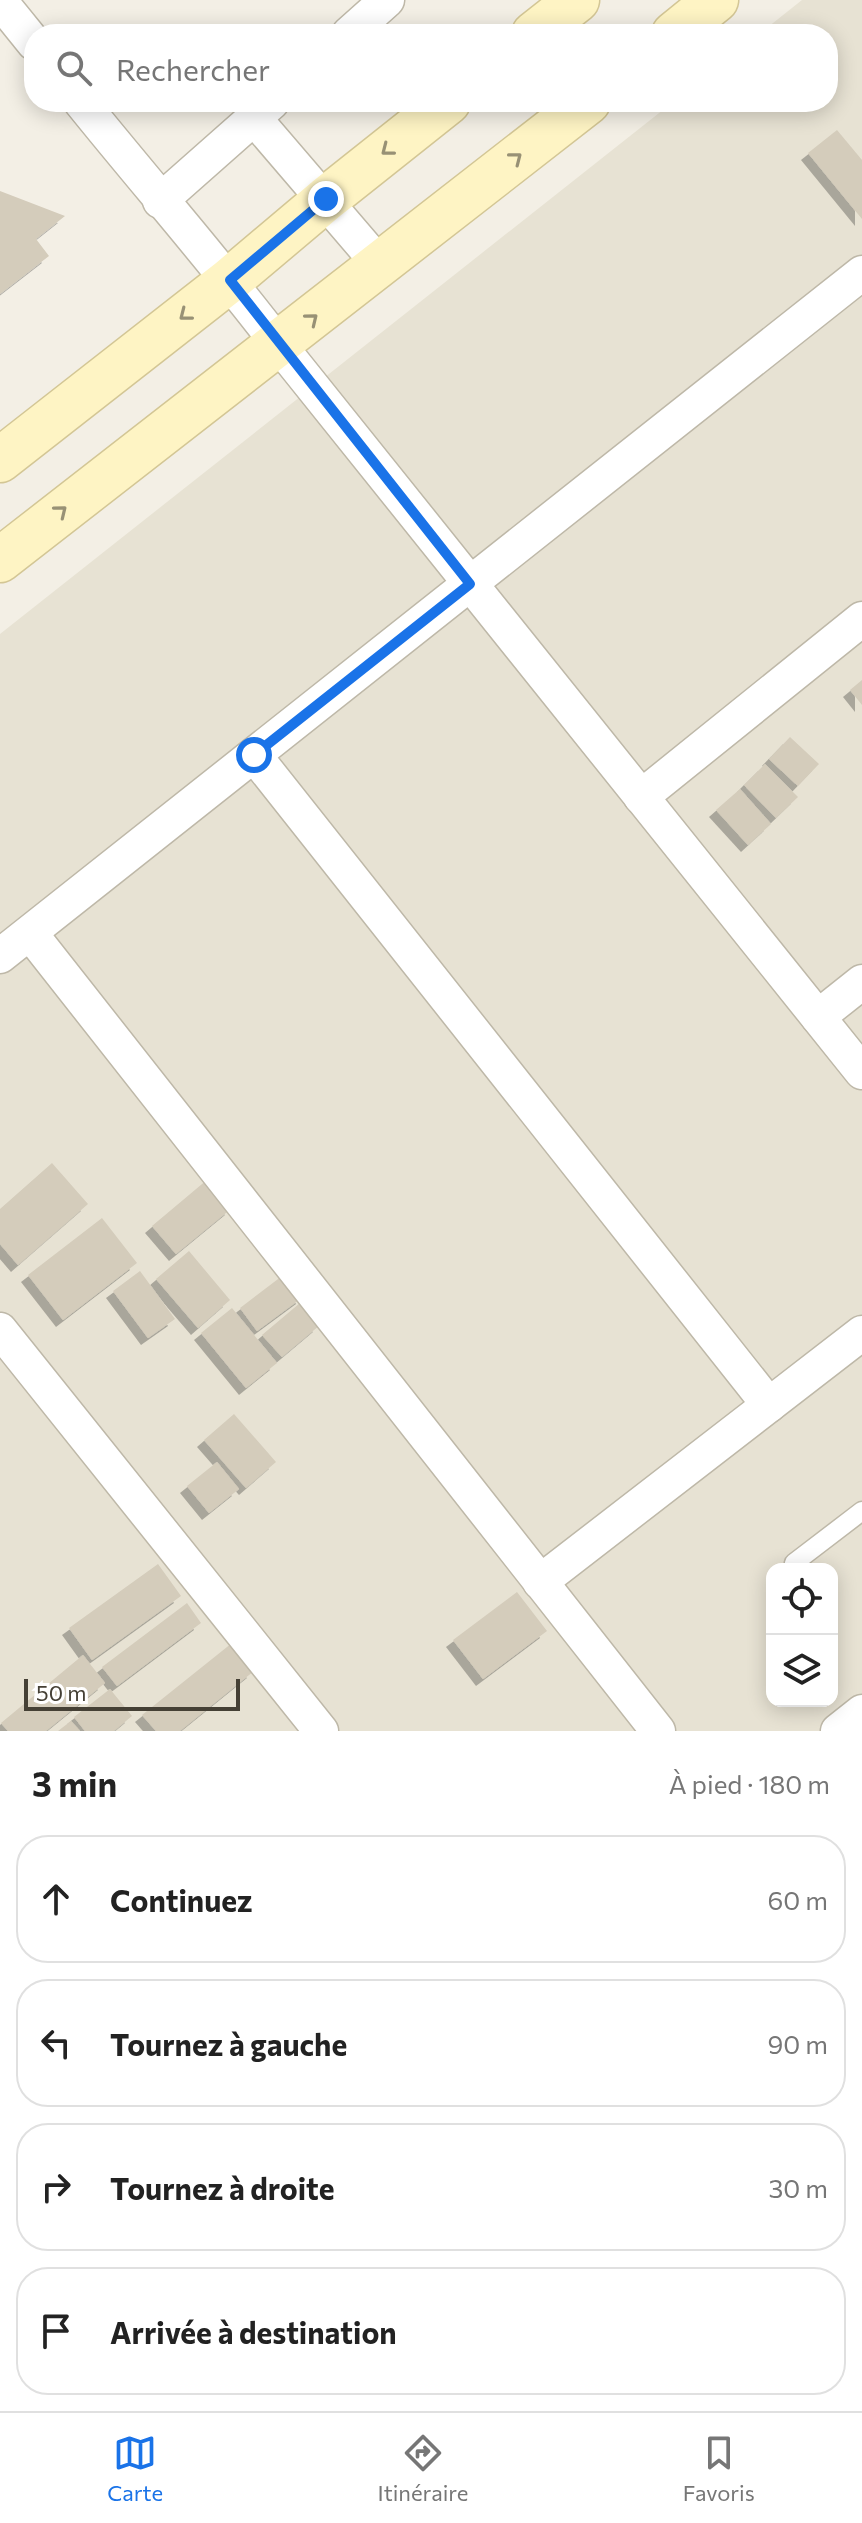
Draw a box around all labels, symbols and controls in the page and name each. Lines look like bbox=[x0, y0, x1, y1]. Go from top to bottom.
search box bbox=[24, 24, 838, 112]
icon: search bbox=[52, 46, 96, 90]
text: Rechercher bbox=[116, 50, 270, 87]
one-way arrow bbox=[381, 141, 396, 155]
one-way arrow bbox=[507, 154, 522, 168]
route end bbox=[308, 181, 344, 217]
one-way arrow bbox=[180, 305, 194, 320]
one-way arrow bbox=[303, 314, 317, 329]
one-way arrow bbox=[52, 507, 67, 521]
route start bbox=[236, 737, 272, 773]
map controls bbox=[766, 1563, 838, 1707]
button: locate bbox=[766, 1563, 838, 1635]
button: layers bbox=[766, 1635, 838, 1707]
scale bar bbox=[24, 1675, 240, 1711]
text: 50 m bbox=[36, 1679, 86, 1706]
text: 3 min bbox=[32, 1762, 117, 1804]
text: À pied · 180 m bbox=[669, 1768, 830, 1799]
icon: ahead bbox=[34, 1877, 78, 1921]
text: Continuez bbox=[110, 1881, 253, 1918]
text: 60 m bbox=[768, 1884, 828, 1915]
icon: left bbox=[34, 2021, 78, 2065]
text: Tournez à gauche bbox=[110, 2025, 347, 2062]
text: 90 m bbox=[768, 2028, 828, 2059]
icon: right bbox=[34, 2165, 78, 2209]
text: Tournez à droite bbox=[110, 2169, 334, 2206]
text: 30 m bbox=[769, 2172, 828, 2203]
icon: arrive bbox=[34, 2309, 78, 2353]
text: Arrivée à destination bbox=[110, 2313, 397, 2350]
tab: Carte bbox=[107, 2431, 163, 2506]
tab: Itinéraire bbox=[378, 2431, 468, 2506]
tab: Favoris bbox=[683, 2431, 755, 2506]

